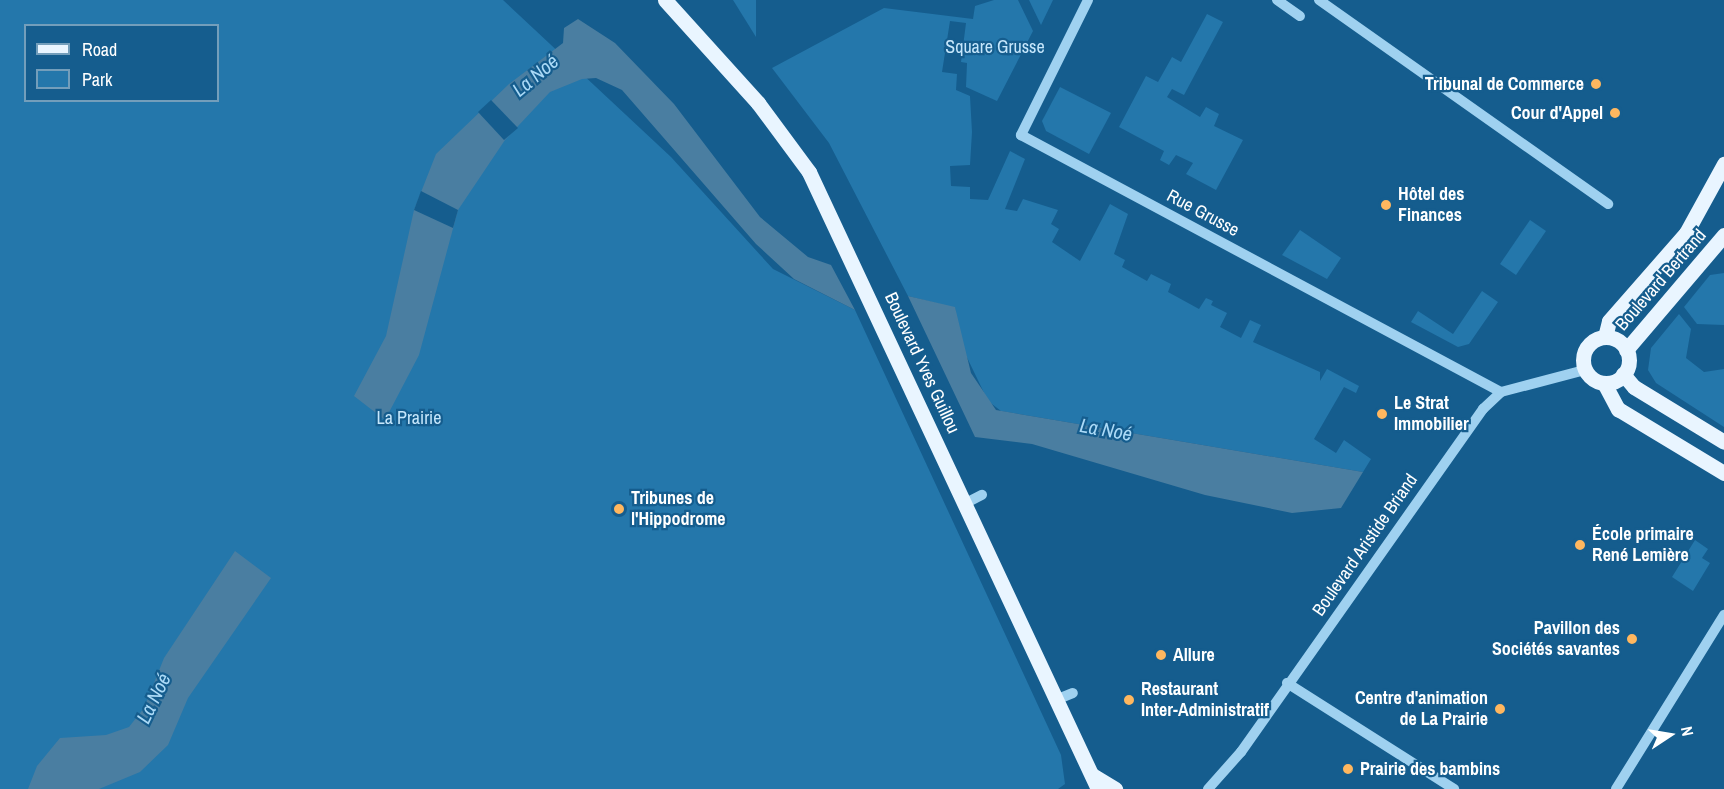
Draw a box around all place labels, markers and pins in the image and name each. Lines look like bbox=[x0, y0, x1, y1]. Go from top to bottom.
place label: Tribunal de Commerce bbox=[1425, 73, 1584, 95]
marker: Tribunal de Commerce bbox=[1589, 77, 1603, 91]
place label: Cour d'Appel bbox=[1511, 102, 1603, 124]
marker: Cour d'Appel bbox=[1608, 106, 1622, 120]
place label: Hôtel des Finances bbox=[1398, 184, 1464, 226]
marker: Hôtel des Finances bbox=[1379, 198, 1393, 212]
place label: Le Strat Immobilier bbox=[1394, 393, 1469, 436]
marker: Le Strat Immobilier bbox=[1375, 407, 1389, 421]
place label: Tribunes de l'Hippodrome bbox=[631, 488, 726, 530]
marker: Tribunes de l'Hippodrome bbox=[612, 502, 626, 516]
place label: École primaire René Lemière bbox=[1592, 524, 1694, 566]
marker: École primaire René Lemière bbox=[1573, 538, 1587, 552]
place label: Pavillon des Sociétés savantes bbox=[1492, 618, 1620, 660]
marker: Pavillon des Sociétés savantes bbox=[1625, 632, 1639, 646]
place label: Allure bbox=[1173, 644, 1215, 666]
marker: Allure bbox=[1154, 648, 1168, 662]
place label: Restaurant Inter-Administratif bbox=[1141, 679, 1269, 722]
place label: Centre d'animation de La Prairie bbox=[1355, 688, 1488, 730]
marker: Restaurant Inter-Administratif bbox=[1122, 693, 1136, 707]
marker: Centre d'animation de La Prairie bbox=[1493, 702, 1507, 716]
place label: Prairie des bambins bbox=[1360, 758, 1500, 780]
marker: Prairie des bambins bbox=[1341, 762, 1355, 776]

